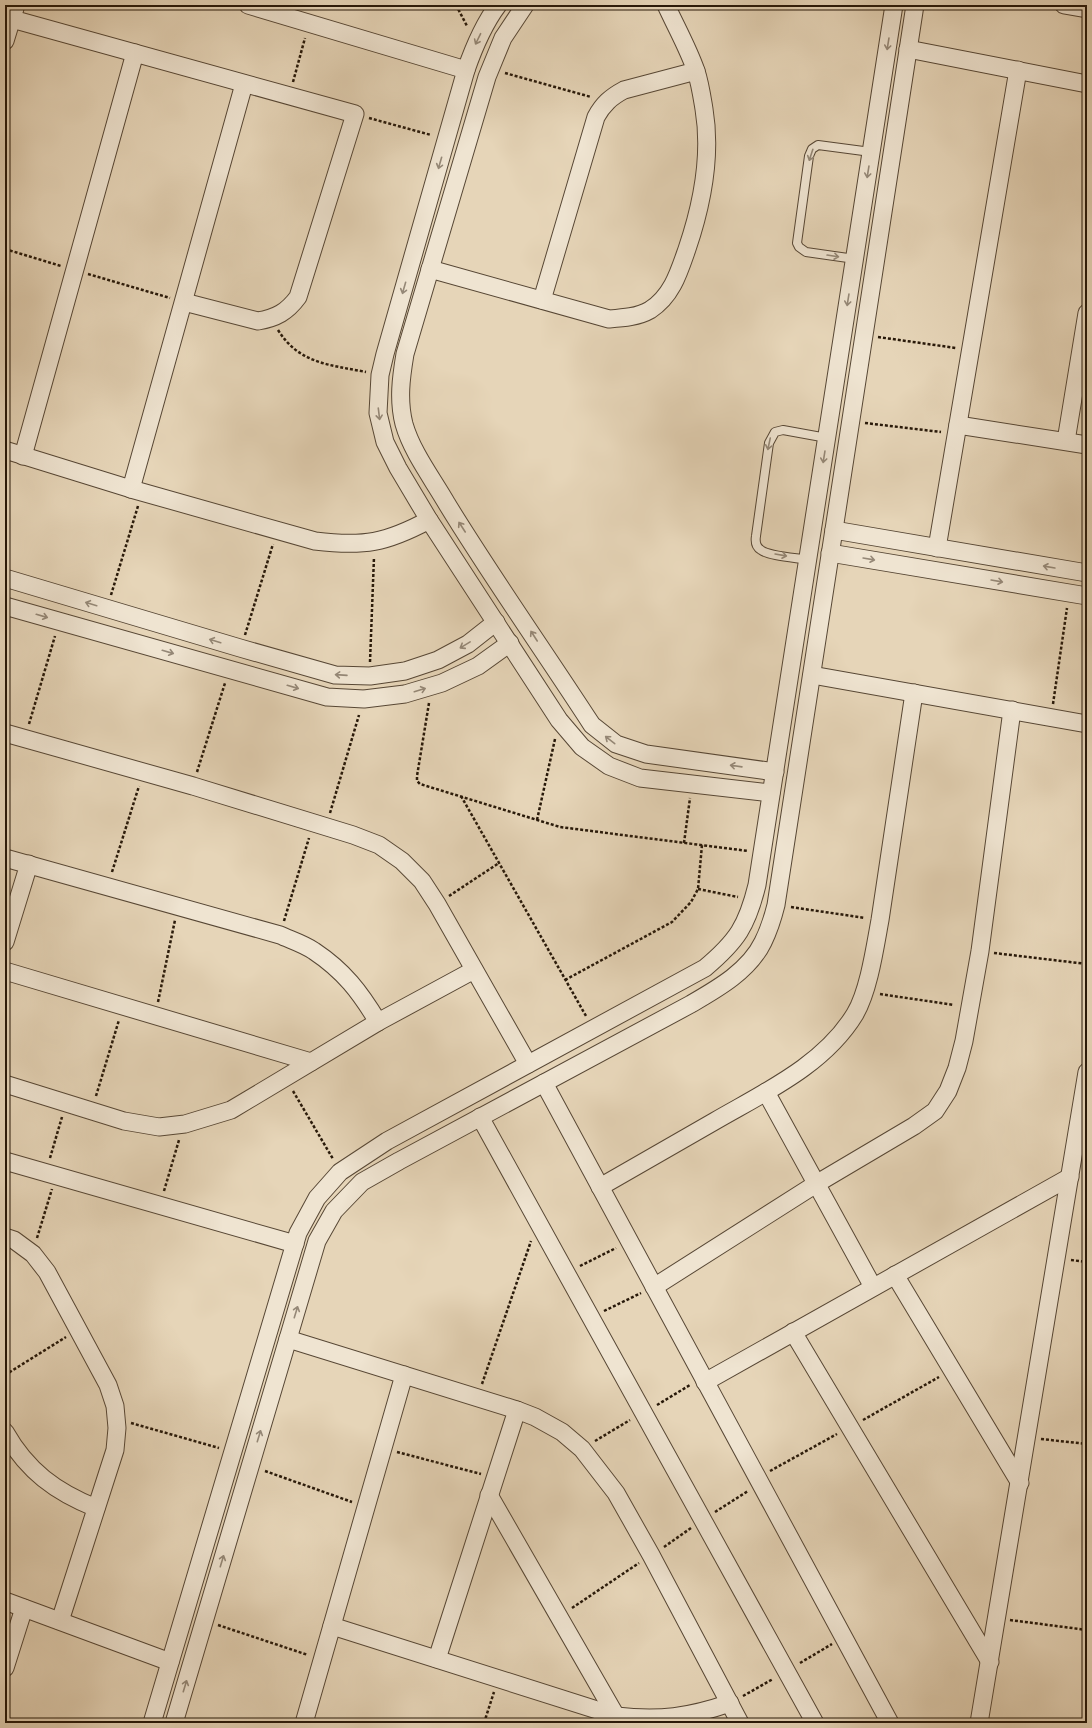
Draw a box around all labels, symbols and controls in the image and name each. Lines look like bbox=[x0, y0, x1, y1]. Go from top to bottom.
one-way arrow bbox=[474, 32, 481, 44]
one-way arrow bbox=[884, 37, 892, 50]
one-way arrow bbox=[806, 148, 814, 160]
one-way arrow bbox=[436, 156, 443, 169]
one-way arrow bbox=[864, 165, 872, 178]
one-way arrow bbox=[826, 252, 839, 260]
one-way arrow bbox=[400, 281, 407, 294]
one-way arrow bbox=[844, 294, 852, 307]
one-way arrow bbox=[376, 407, 383, 420]
one-way arrow bbox=[765, 437, 773, 450]
one-way arrow bbox=[820, 450, 828, 463]
one-way arrow bbox=[458, 522, 466, 533]
one-way arrow bbox=[774, 551, 787, 559]
one-way arrow bbox=[862, 556, 875, 564]
one-way arrow bbox=[1042, 563, 1055, 571]
one-way arrow bbox=[990, 577, 1003, 585]
one-way arrow bbox=[85, 600, 98, 607]
one-way arrow bbox=[36, 613, 49, 620]
one-way arrow bbox=[529, 630, 537, 642]
one-way arrow bbox=[209, 637, 222, 644]
one-way arrow bbox=[459, 642, 471, 650]
one-way arrow bbox=[161, 649, 174, 656]
one-way arrow bbox=[335, 671, 348, 678]
one-way arrow bbox=[286, 684, 299, 691]
one-way arrow bbox=[414, 686, 427, 693]
one-way arrow bbox=[605, 735, 616, 744]
one-way arrow bbox=[730, 763, 743, 770]
one-way arrow bbox=[293, 1306, 300, 1319]
one-way arrow bbox=[256, 1430, 263, 1443]
one-way arrow bbox=[219, 1555, 226, 1568]
one-way arrow bbox=[182, 1679, 189, 1692]

